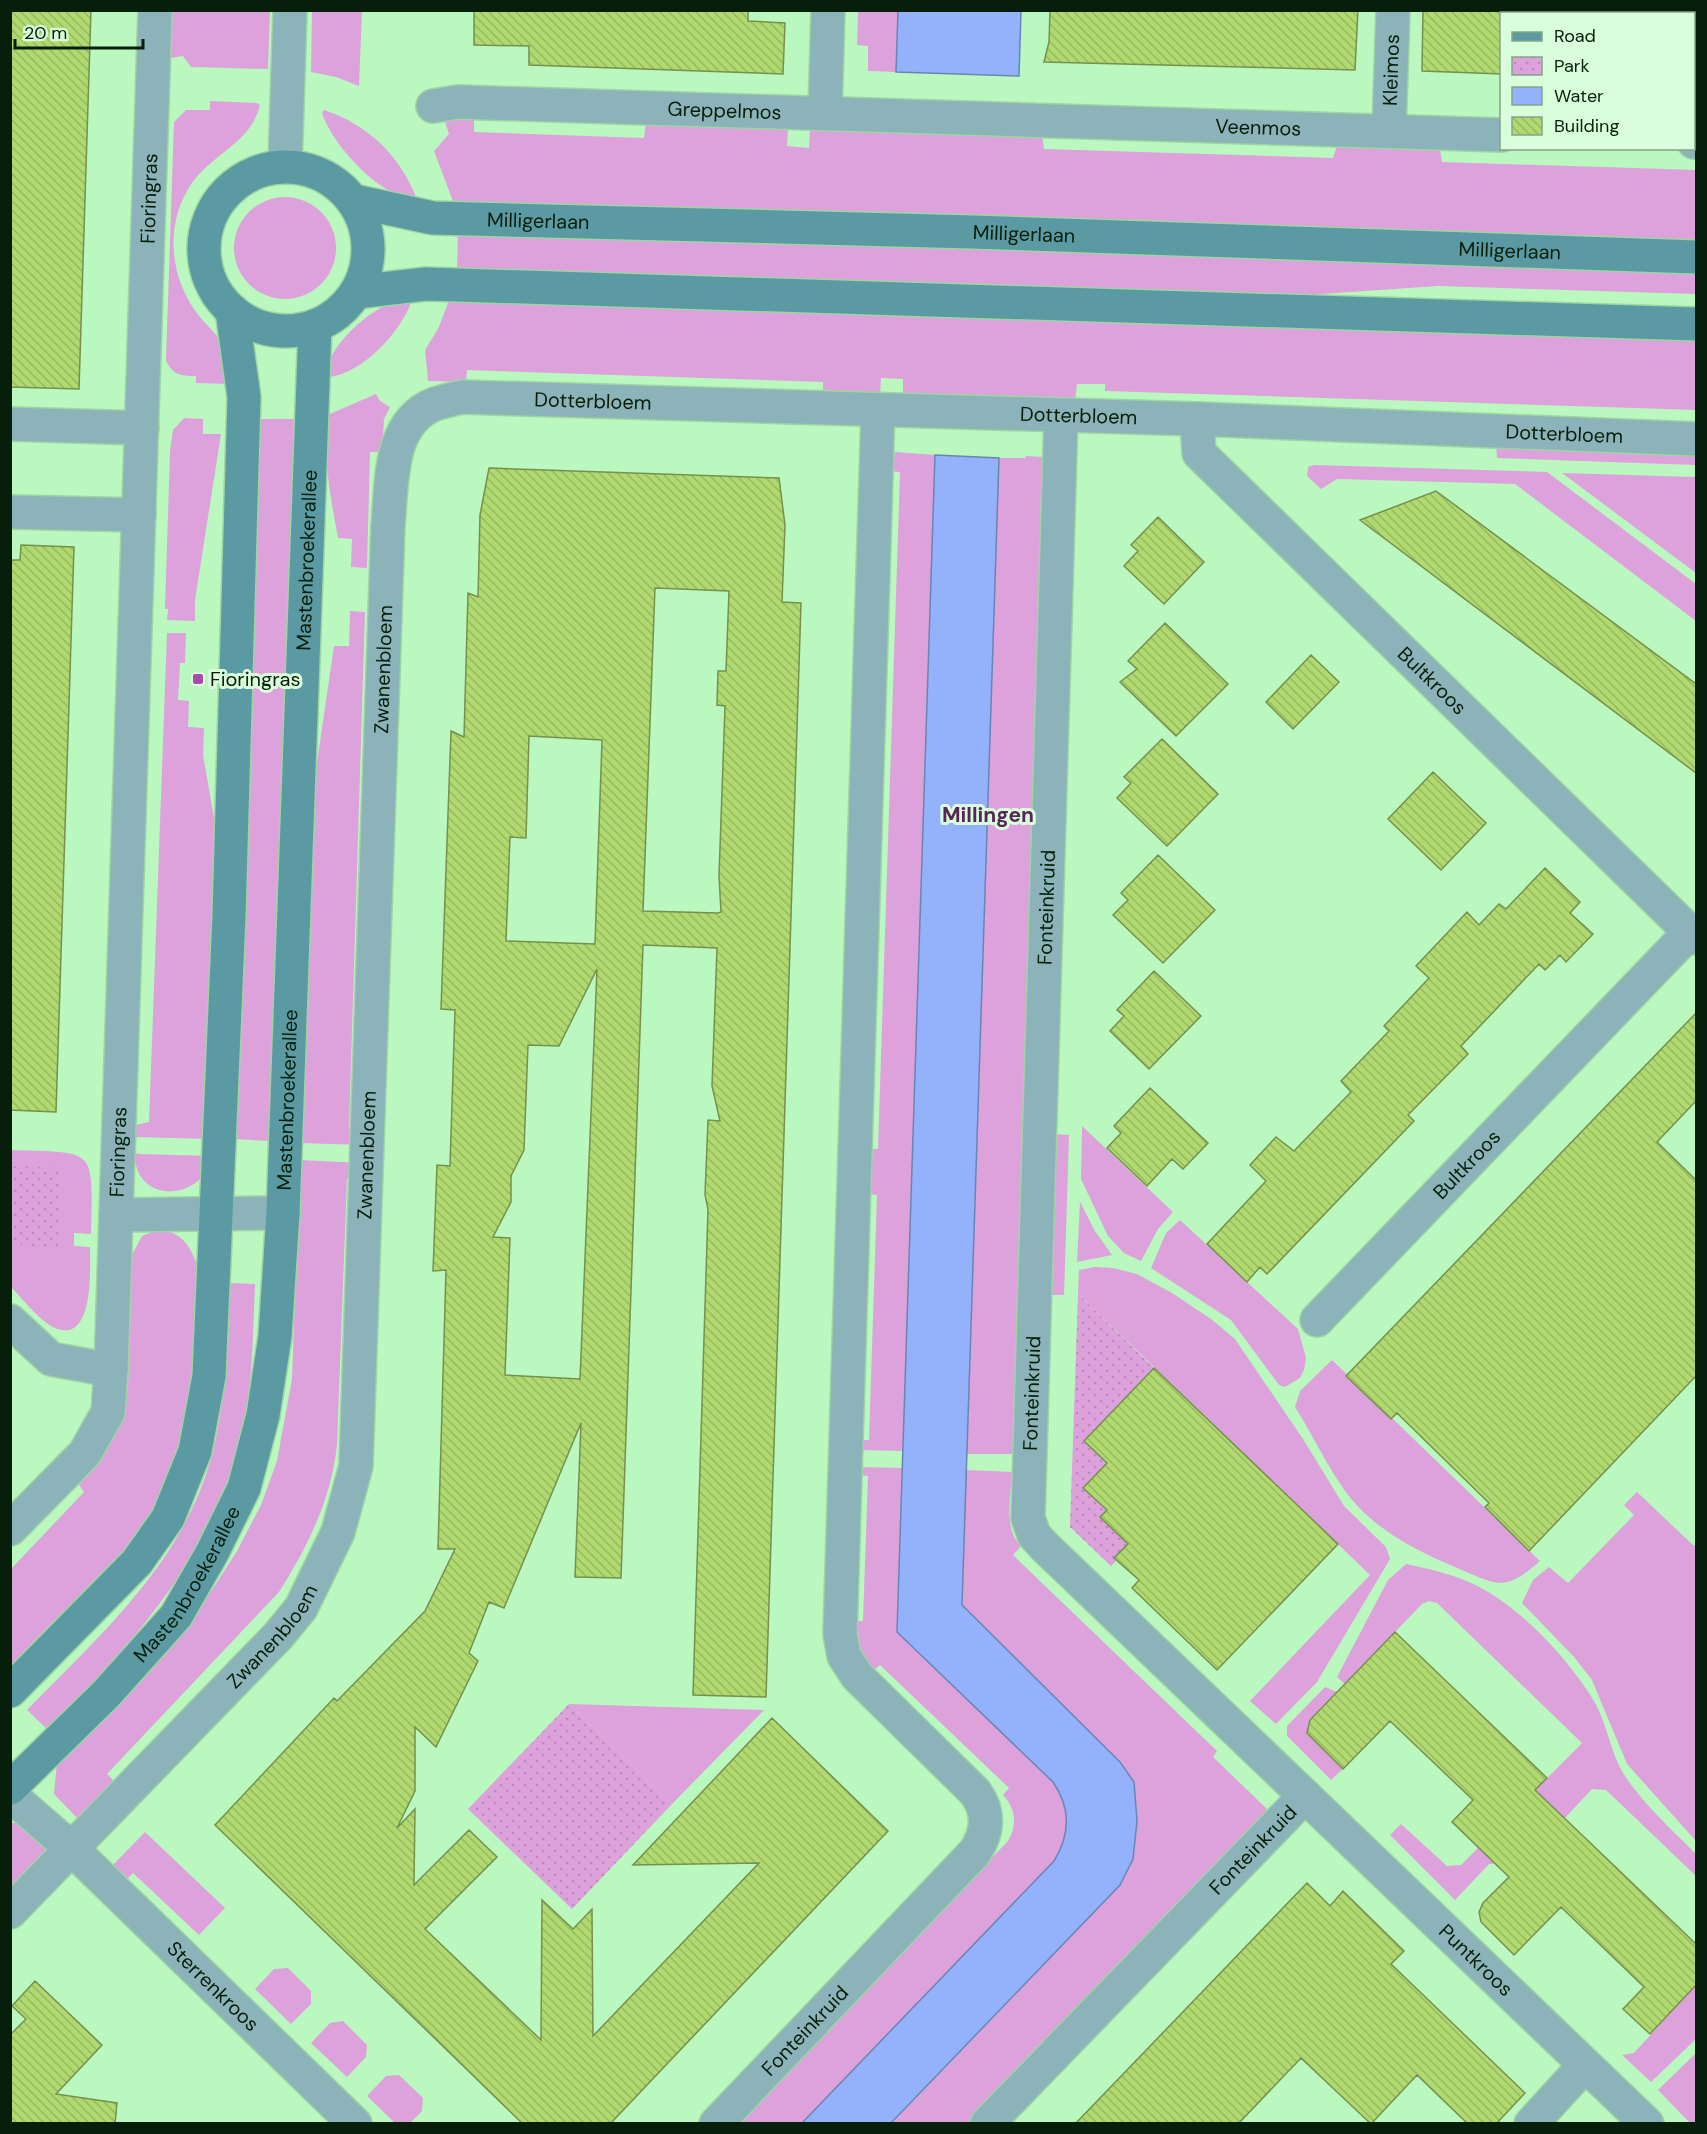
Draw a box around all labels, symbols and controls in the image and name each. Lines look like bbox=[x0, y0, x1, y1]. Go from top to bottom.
scale bar bbox=[15, 12, 142, 50]
legend bbox=[1500, 12, 1695, 150]
text: 20 m bbox=[24, 21, 67, 45]
text: Road bbox=[1554, 24, 1596, 48]
street label: Kleimos bbox=[1377, 34, 1405, 106]
text: Park bbox=[1554, 54, 1590, 78]
text: Water bbox=[1554, 84, 1604, 108]
street label: Greppelmos bbox=[667, 96, 782, 125]
street label: Veenmos bbox=[1215, 113, 1302, 142]
text: Building bbox=[1554, 114, 1619, 138]
street label: Fioringras bbox=[134, 153, 163, 244]
street label: Milligerlaan bbox=[486, 206, 590, 235]
street label: Milligerlaan bbox=[972, 219, 1076, 249]
street label: Milligerlaan bbox=[1458, 236, 1561, 265]
street label: Dotterbloem bbox=[534, 386, 652, 416]
street label: Dotterbloem bbox=[1020, 401, 1138, 430]
street label: Dotterbloem bbox=[1505, 418, 1624, 449]
street label: Mastenbroekerallee bbox=[290, 469, 323, 651]
street label: Zwanenbloem bbox=[368, 604, 398, 734]
street label: Bultkroos bbox=[1392, 641, 1472, 720]
place label: Fioringras bbox=[210, 666, 301, 692]
marker: Fioringras bbox=[191, 672, 205, 686]
district label: Millingen bbox=[942, 801, 1034, 829]
street label: Fonteinkruid bbox=[1032, 849, 1061, 965]
street label: Mastenbroekerallee bbox=[271, 1009, 303, 1191]
street label: Zwanenbloem bbox=[351, 1090, 382, 1220]
street label: Fioringras bbox=[104, 1106, 133, 1198]
street label: Bultkroos bbox=[1427, 1124, 1506, 1205]
street label: Fonteinkruid bbox=[1017, 1335, 1046, 1451]
street label: Mastenbroekerallee bbox=[128, 1502, 246, 1668]
street label: Zwanenbloem bbox=[221, 1580, 323, 1694]
street label: Fonteinkruid bbox=[1203, 1799, 1302, 1900]
street label: Puntkroos bbox=[1433, 1918, 1519, 2002]
street label: Sterrenkroos bbox=[161, 1935, 265, 2037]
street label: Fonteinkruid bbox=[756, 1980, 854, 2081]

